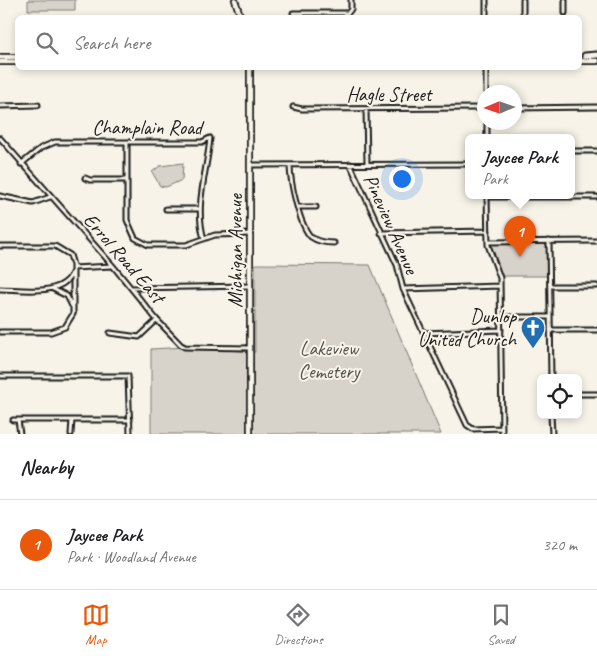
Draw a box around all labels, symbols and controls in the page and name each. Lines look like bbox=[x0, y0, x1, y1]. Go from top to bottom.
search box bbox=[15, 15, 582, 70]
icon: search bbox=[33, 29, 61, 57]
text: Search here bbox=[73, 31, 150, 55]
street label: Hagle Street bbox=[347, 82, 434, 107]
north arrow bbox=[477, 85, 522, 130]
street label: Champlain Road bbox=[92, 115, 205, 140]
popup bbox=[465, 134, 575, 199]
text: Jaycee Park bbox=[482, 145, 558, 169]
your location bbox=[389, 166, 415, 192]
text: Park bbox=[482, 169, 508, 189]
street label: Pineview Avenue bbox=[358, 170, 425, 279]
street label: Michigan Avenue bbox=[223, 193, 248, 308]
street label: Errol Road East bbox=[78, 208, 172, 311]
pin: 1 bbox=[504, 216, 536, 257]
place label: Dunlop United Church bbox=[418, 304, 518, 352]
church icon: Dunlop United Church bbox=[520, 315, 546, 349]
park label: Lakeview Cemetery bbox=[299, 336, 362, 384]
map controls bbox=[537, 374, 582, 419]
button: locate bbox=[537, 374, 582, 419]
text: Nearby bbox=[20, 454, 73, 480]
text: Jaycee Park bbox=[67, 523, 142, 547]
text: 1 bbox=[32, 535, 40, 555]
text: 320 m bbox=[543, 535, 577, 555]
text: Park · Woodland Avenue bbox=[67, 547, 196, 567]
tab: Map bbox=[82, 601, 110, 648]
tab: Directions bbox=[274, 601, 323, 648]
tab: Saved bbox=[487, 601, 515, 648]

